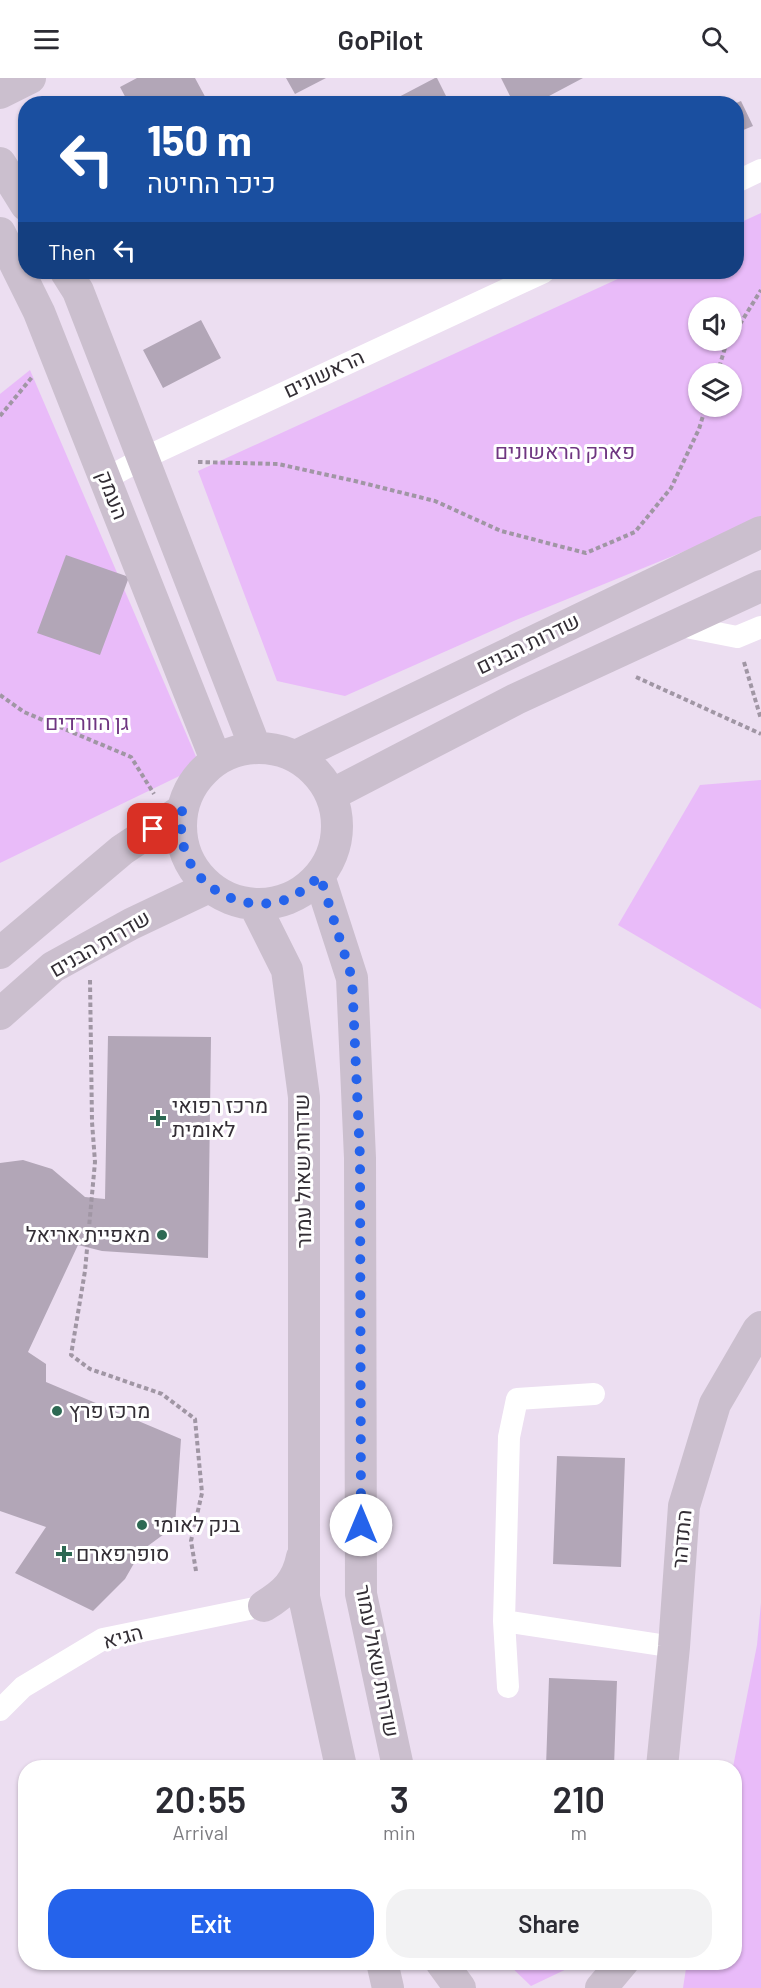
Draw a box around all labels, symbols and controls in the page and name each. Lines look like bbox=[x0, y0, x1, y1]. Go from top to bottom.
icon: menu bbox=[30, 23, 63, 56]
text: GoPilot bbox=[338, 23, 423, 55]
icon: search bbox=[698, 23, 731, 56]
text: 150 m bbox=[147, 114, 252, 164]
icon: left bbox=[48, 120, 126, 198]
text: כיכר החיטה bbox=[147, 166, 276, 198]
icon: left bbox=[108, 234, 141, 267]
text: Then bbox=[48, 238, 96, 264]
map controls bbox=[688, 297, 742, 417]
button: sound bbox=[688, 297, 742, 351]
street label: הראשונים bbox=[279, 343, 368, 402]
button: layers bbox=[688, 363, 742, 417]
park label: פארק הראשונים bbox=[495, 438, 635, 463]
street label: העמק bbox=[93, 466, 134, 523]
street label: שדרות הבנים bbox=[471, 607, 583, 678]
park label: גן הוורדים bbox=[45, 709, 129, 734]
pin bbox=[127, 803, 178, 854]
icon: arrive bbox=[136, 812, 169, 845]
street label: שדרות הבנים bbox=[44, 904, 154, 982]
place label: מרכז רפואי לאומית bbox=[172, 1092, 268, 1141]
street label: שדרות שאול עמור bbox=[288, 1093, 315, 1249]
marker: מרכז רפואי לאומית bbox=[149, 1109, 167, 1127]
place label: מאפיית אריאל bbox=[26, 1221, 150, 1246]
marker: מאפיית אריאל bbox=[155, 1228, 169, 1242]
place label: מרכז פרץ bbox=[69, 1397, 150, 1422]
marker: מרכז פרץ bbox=[50, 1404, 64, 1418]
position arrow bbox=[329, 1493, 393, 1557]
street label: התדהר bbox=[665, 1508, 696, 1569]
place label: בנק לאומי bbox=[154, 1511, 240, 1536]
marker: בנק לאומי bbox=[135, 1518, 149, 1532]
place label: סופרפארם bbox=[76, 1540, 169, 1565]
marker: סופרפארם bbox=[57, 1547, 71, 1561]
street label: שדרות שאול עמור bbox=[351, 1582, 406, 1739]
street label: הגיא bbox=[100, 1618, 145, 1653]
text: 20:55 bbox=[155, 1777, 246, 1820]
text: 3 bbox=[390, 1777, 409, 1820]
text: 210 bbox=[552, 1777, 605, 1820]
text: Arrival bbox=[173, 1820, 228, 1844]
text: min bbox=[383, 1820, 415, 1844]
text: m bbox=[570, 1820, 587, 1844]
button: Exit bbox=[48, 1889, 374, 1958]
button: Share bbox=[386, 1889, 712, 1958]

